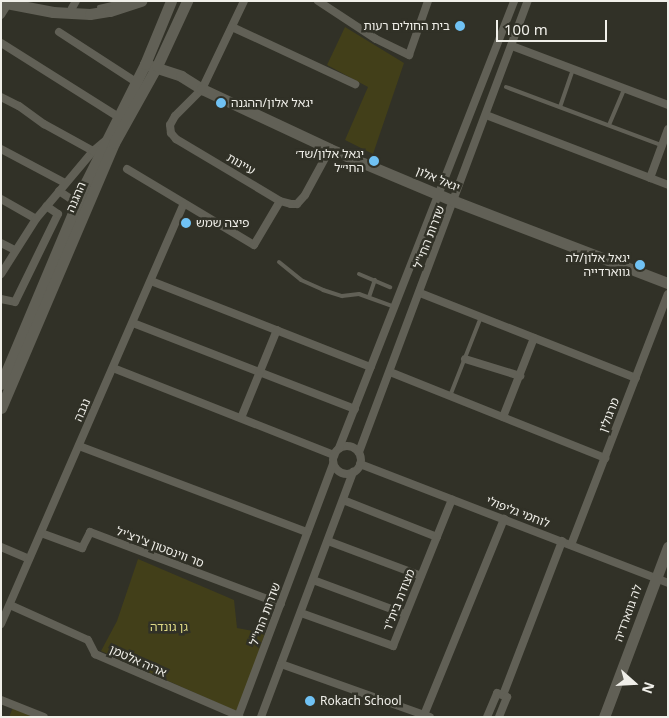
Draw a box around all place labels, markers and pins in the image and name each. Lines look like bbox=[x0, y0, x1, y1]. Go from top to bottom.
place label: בית החולים רעות bbox=[363, 19, 450, 33]
marker: בית החולים רעות bbox=[454, 20, 466, 32]
place label: יגאל אלון/ההגנה bbox=[231, 96, 313, 110]
marker: יגאל אלון/ההגנה bbox=[215, 97, 227, 109]
place label: יגאל אלון/שד׳ החי״ל bbox=[296, 147, 364, 175]
marker: יגאל אלון/שד׳ החי״ל bbox=[368, 155, 380, 167]
place label: פיצה שמש bbox=[196, 216, 250, 230]
marker: פיצה שמש bbox=[180, 217, 192, 229]
place label: יגאל אלון/לה גווארדייה bbox=[565, 251, 630, 279]
marker: יגאל אלון/לה גווארדייה bbox=[634, 259, 646, 271]
place label: Rokach School bbox=[320, 694, 402, 708]
marker: Rokach School bbox=[304, 695, 316, 707]

